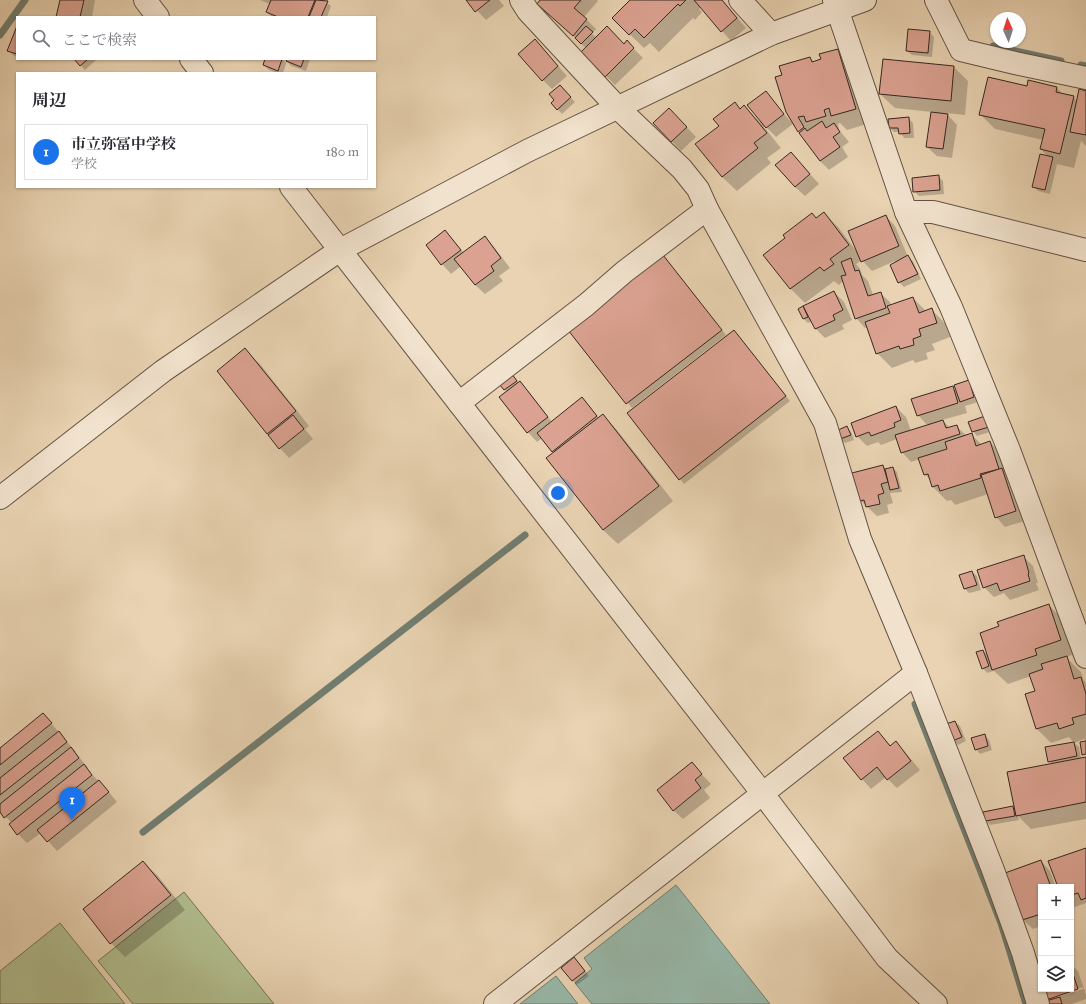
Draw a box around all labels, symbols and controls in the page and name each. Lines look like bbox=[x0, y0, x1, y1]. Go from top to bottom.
north arrow bbox=[990, 12, 1026, 48]
search box bbox=[16, 16, 376, 60]
icon: search bbox=[30, 27, 52, 49]
text: ここで検索 bbox=[62, 31, 137, 49]
text: 周辺 bbox=[32, 90, 66, 111]
text: 市立弥冨中学校 bbox=[71, 135, 176, 153]
text: 1 bbox=[43, 144, 49, 160]
text: 180 m bbox=[326, 144, 359, 160]
text: 学校 bbox=[71, 156, 97, 172]
your location bbox=[548, 483, 568, 503]
pin: 1 bbox=[59, 787, 85, 820]
map controls bbox=[1038, 884, 1074, 992]
button: + bbox=[1038, 884, 1074, 920]
button: − bbox=[1038, 920, 1074, 956]
button: layers bbox=[1038, 956, 1074, 992]

